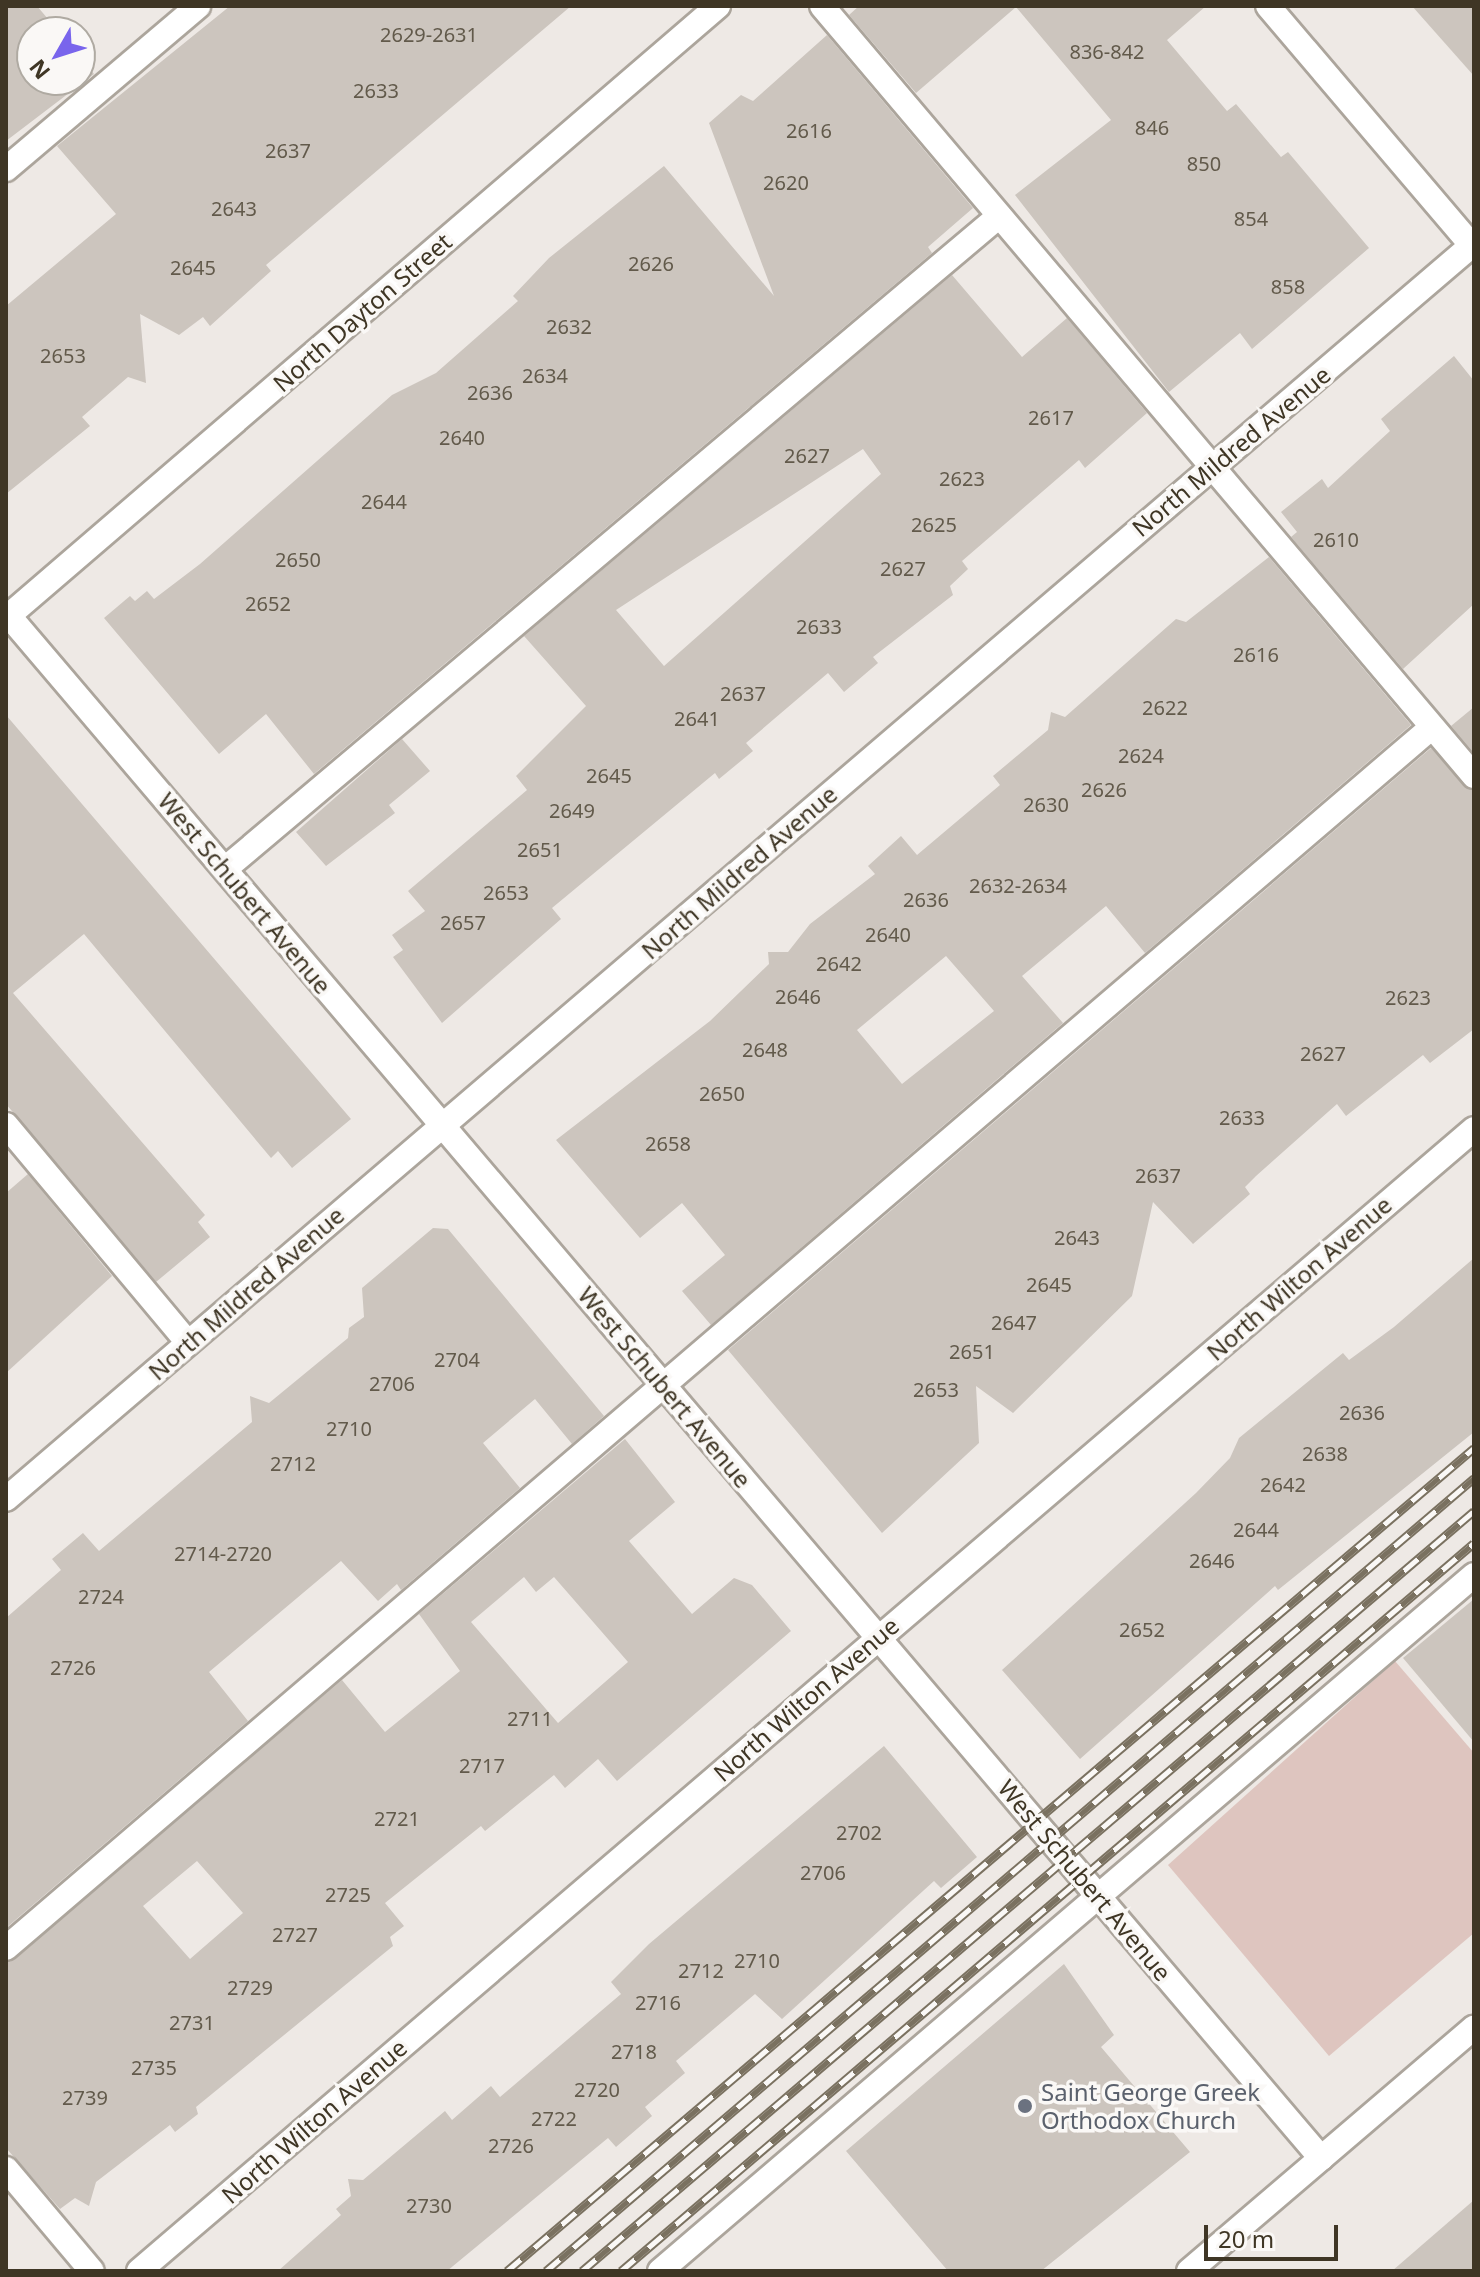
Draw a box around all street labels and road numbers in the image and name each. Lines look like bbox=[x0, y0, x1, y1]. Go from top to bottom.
street label: North Dayton Street bbox=[267, 227, 457, 397]
street label: North Mildred Avenue bbox=[1126, 360, 1336, 542]
street label: North Mildred Avenue bbox=[635, 779, 843, 965]
street label: West Schubert Avenue bbox=[152, 787, 338, 999]
street label: North Wilton Avenue bbox=[1201, 1190, 1397, 1366]
street label: North Mildred Avenue bbox=[142, 1200, 350, 1386]
street label: West Schubert Avenue bbox=[572, 1281, 758, 1493]
street label: North Wilton Avenue bbox=[708, 1611, 904, 1787]
street label: West Schubert Avenue bbox=[992, 1774, 1178, 1986]
street label: North Wilton Avenue bbox=[216, 2033, 412, 2209]

